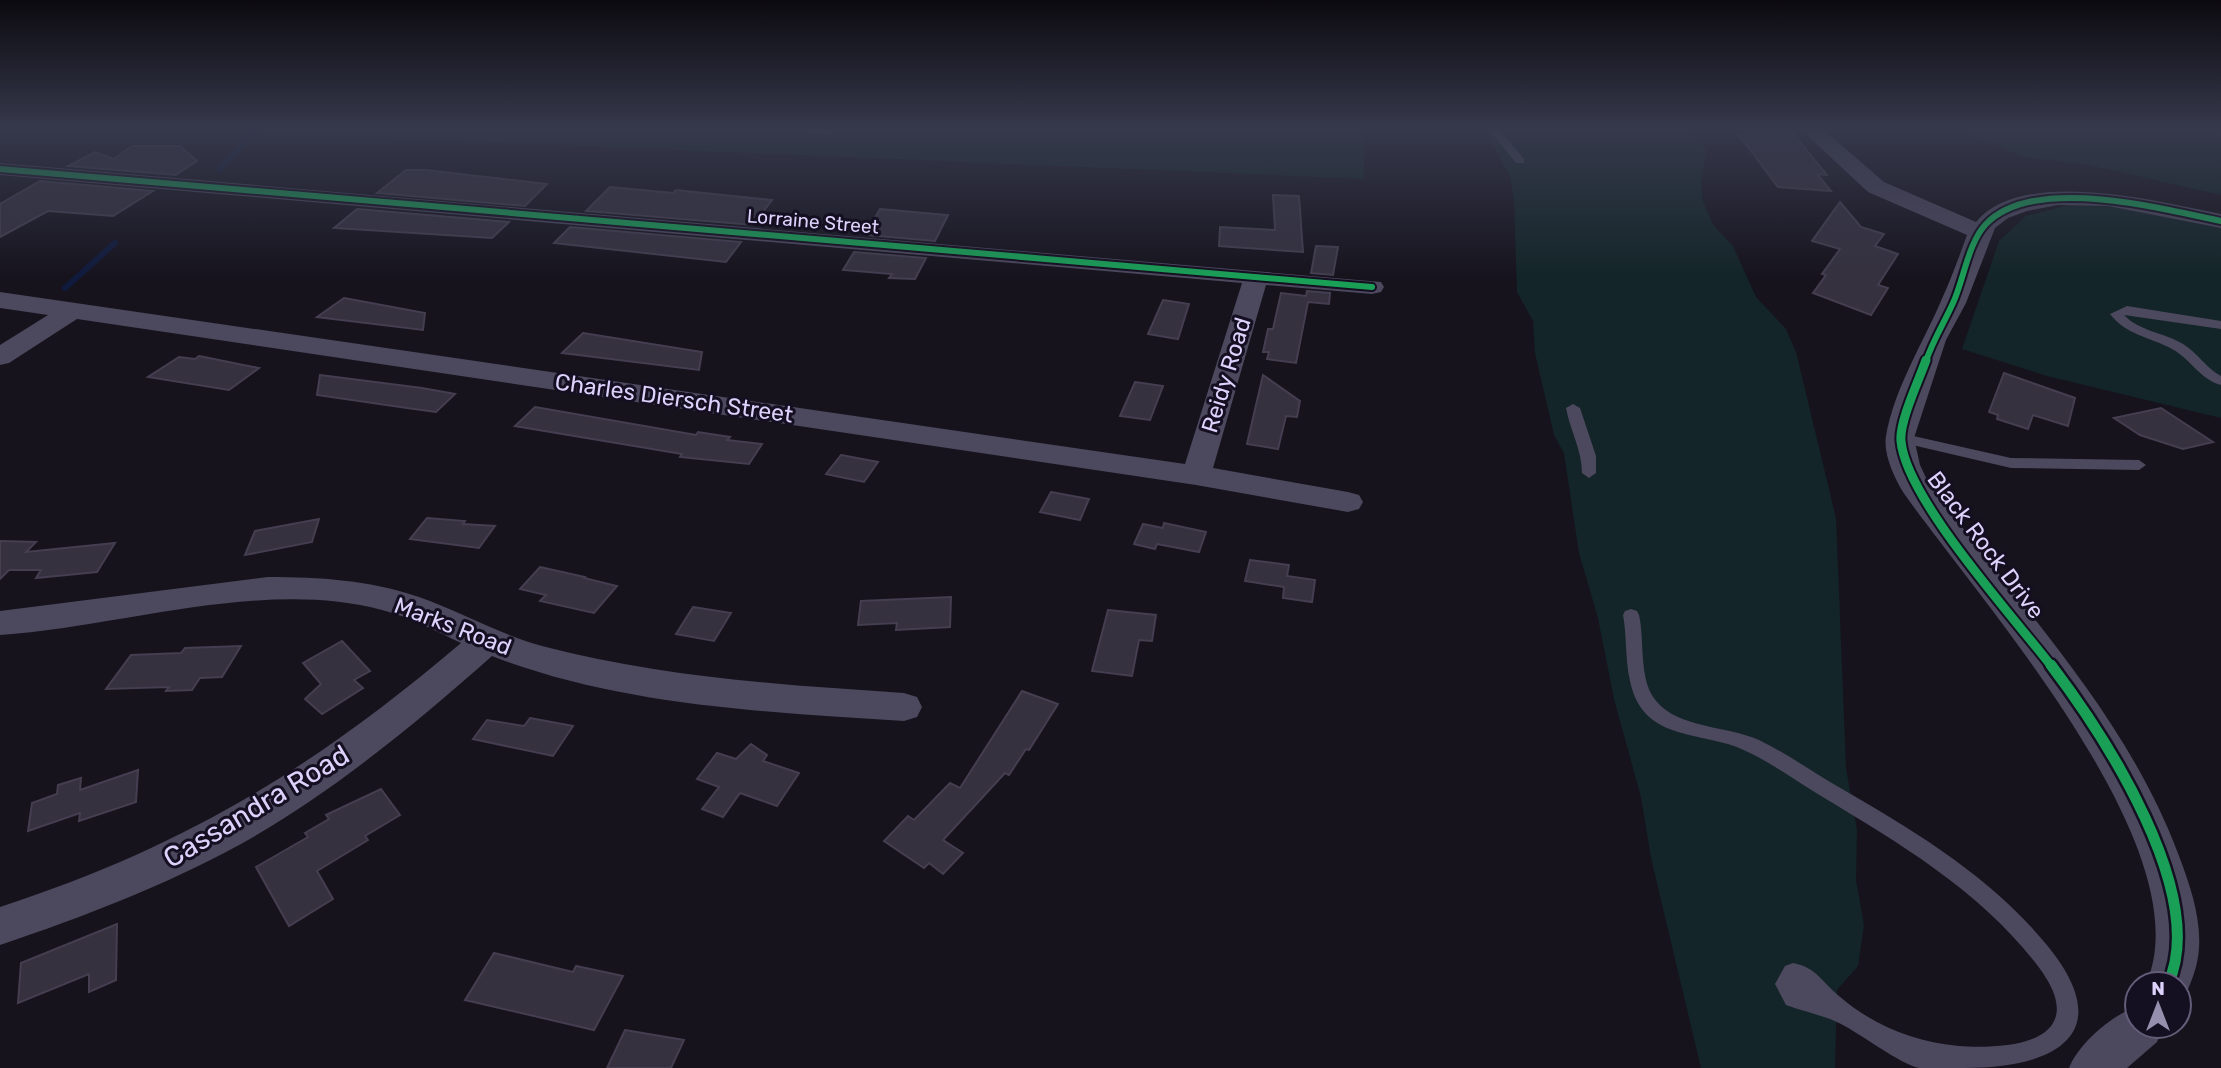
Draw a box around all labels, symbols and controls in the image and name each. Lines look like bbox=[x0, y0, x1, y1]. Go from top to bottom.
street label: Lorraine Street bbox=[746, 204, 881, 239]
street label: Reidy Road bbox=[1195, 314, 1257, 436]
street label: Charles Diersch Street bbox=[553, 367, 795, 429]
street label: Black Rock Drive bbox=[1922, 466, 2050, 624]
street label: Marks Road bbox=[390, 591, 516, 661]
street label: Cassandra Road bbox=[157, 738, 355, 875]
north arrow bbox=[2123, 970, 2193, 1040]
text: N bbox=[2151, 977, 2165, 1000]

